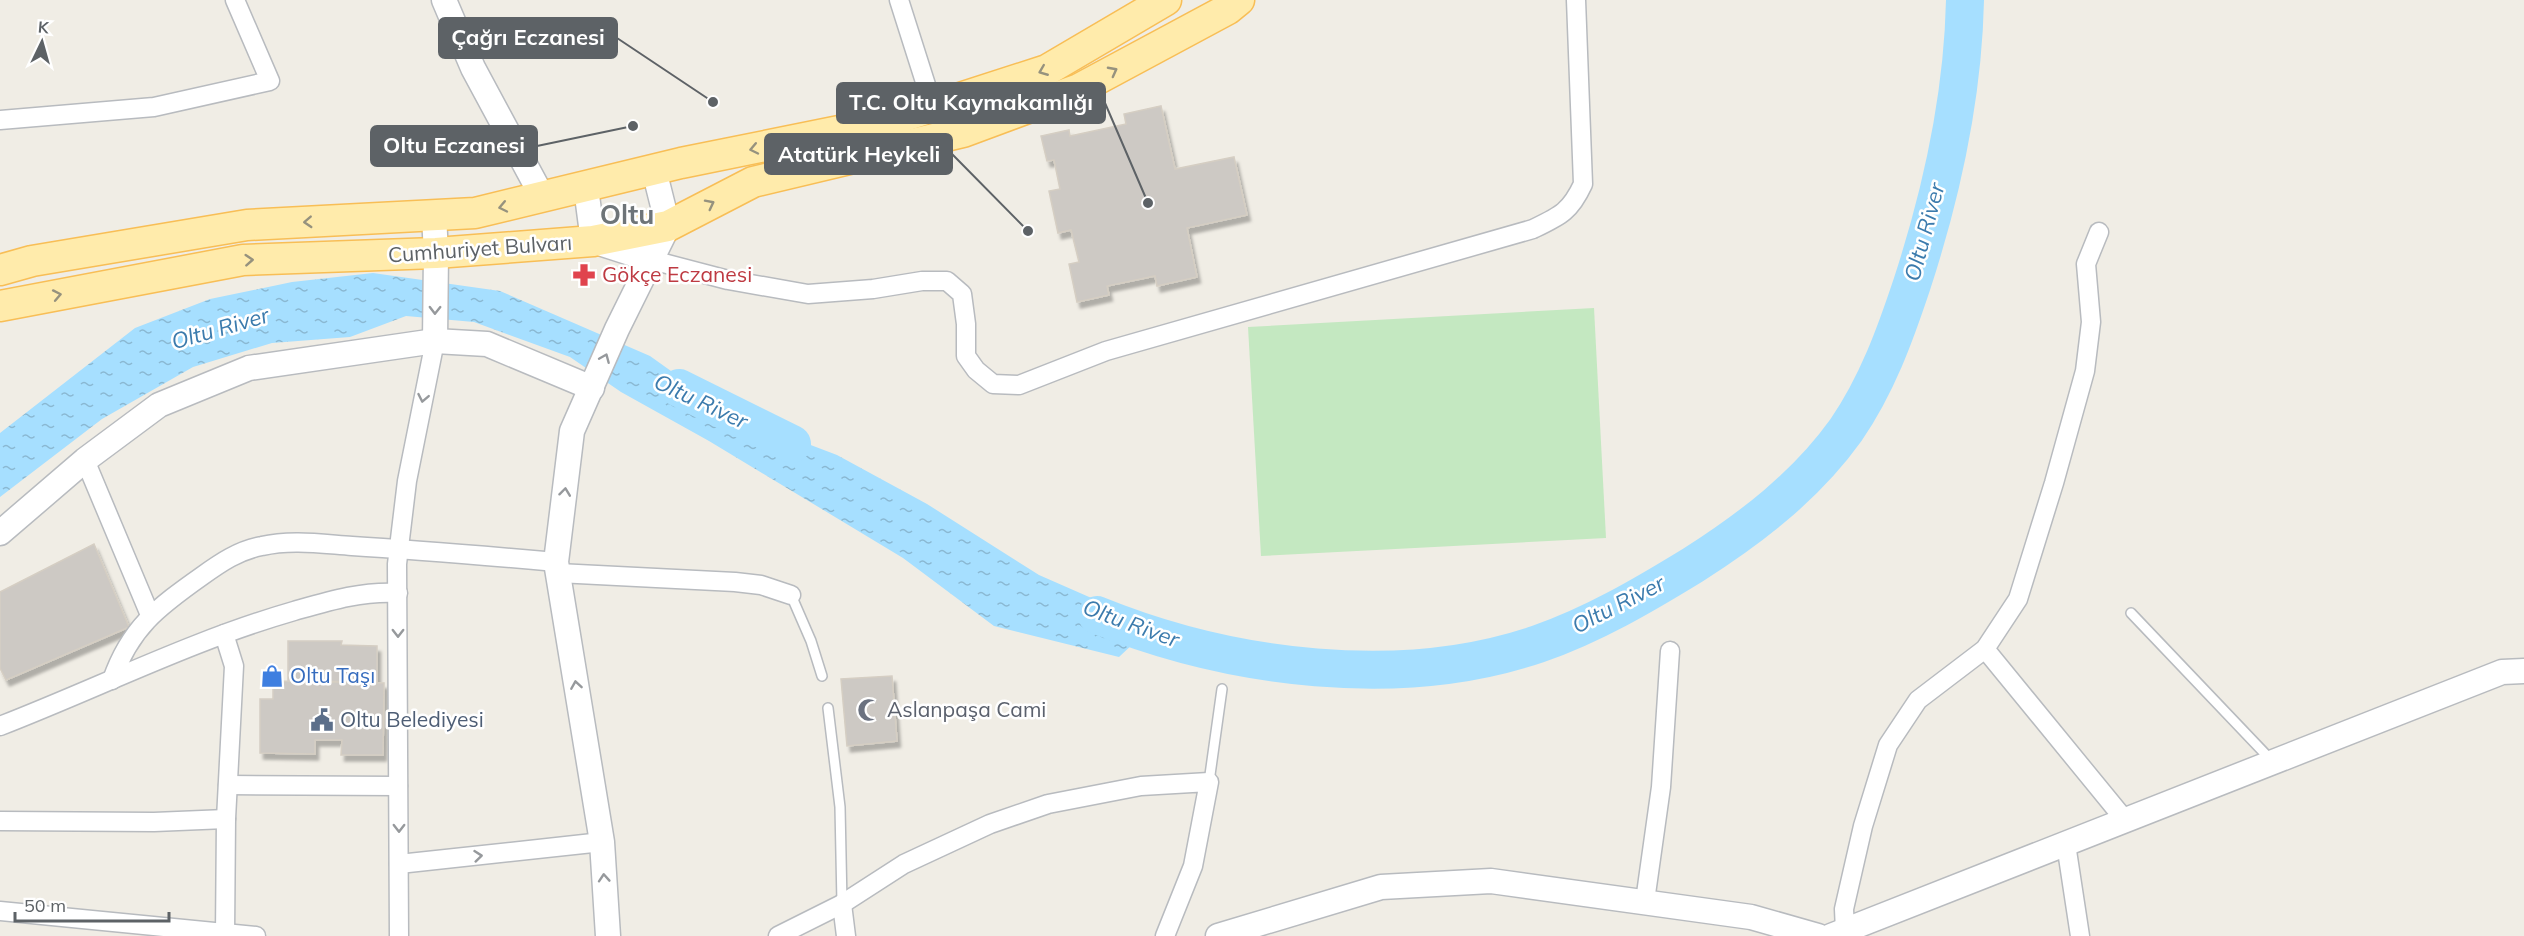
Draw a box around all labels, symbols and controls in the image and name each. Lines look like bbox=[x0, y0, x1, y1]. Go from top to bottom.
north arrow bbox=[12, 12, 72, 72]
text: K bbox=[37, 17, 51, 38]
callout: Çağrı Eczanesi bbox=[439, 18, 617, 58]
text: Çağrı Eczanesi bbox=[451, 23, 605, 51]
one-way arrow bbox=[1038, 64, 1049, 76]
one-way arrow bbox=[1106, 67, 1117, 78]
callout: T.C. Oltu Kaymakamlığı bbox=[837, 83, 1105, 123]
text: T.C. Oltu Kaymakamlığı bbox=[849, 88, 1093, 116]
callout: Oltu Eczanesi bbox=[371, 126, 537, 166]
text: Oltu Eczanesi bbox=[383, 131, 525, 159]
callout: Atatürk Heykeli bbox=[765, 134, 952, 174]
text: Atatürk Heykeli bbox=[778, 140, 940, 168]
one-way arrow bbox=[749, 141, 759, 154]
water label: Oltu River bbox=[1897, 179, 1951, 284]
district label: Oltu bbox=[600, 197, 654, 231]
one-way arrow bbox=[498, 200, 508, 213]
one-way arrow bbox=[703, 200, 714, 211]
one-way arrow bbox=[304, 216, 313, 229]
street label: Cumhuriyet Bulvarı bbox=[387, 229, 573, 267]
one-way arrow bbox=[245, 254, 254, 267]
place label: Gökçe Eczanesi bbox=[602, 261, 752, 287]
pharmacy icon: Gökçe Eczanesi bbox=[571, 262, 597, 288]
one-way arrow bbox=[52, 289, 62, 302]
water label: Oltu River bbox=[168, 300, 273, 355]
one-way arrow bbox=[429, 305, 442, 314]
one-way arrow bbox=[598, 354, 610, 365]
water label: Oltu River bbox=[650, 367, 753, 435]
one-way arrow bbox=[418, 393, 431, 403]
one-way arrow bbox=[558, 487, 570, 497]
water label: Oltu River bbox=[1567, 568, 1670, 639]
water label: Oltu River bbox=[1079, 593, 1184, 654]
one-way arrow bbox=[392, 629, 404, 638]
place label: Oltu Taşı bbox=[290, 662, 375, 688]
shop icon: Oltu Taşı bbox=[259, 663, 285, 689]
one-way arrow bbox=[571, 680, 583, 689]
place label: Aslanpaşa Cami bbox=[887, 696, 1046, 722]
mosque icon: Aslanpaşa Cami bbox=[856, 697, 882, 723]
place label: Oltu Belediyesi bbox=[340, 706, 484, 732]
public building icon: Oltu Belediyesi bbox=[309, 707, 335, 733]
one-way arrow bbox=[393, 824, 405, 833]
one-way arrow bbox=[473, 850, 483, 863]
one-way arrow bbox=[598, 873, 611, 882]
scale bar bbox=[15, 885, 170, 923]
text: 50 m bbox=[24, 894, 66, 917]

